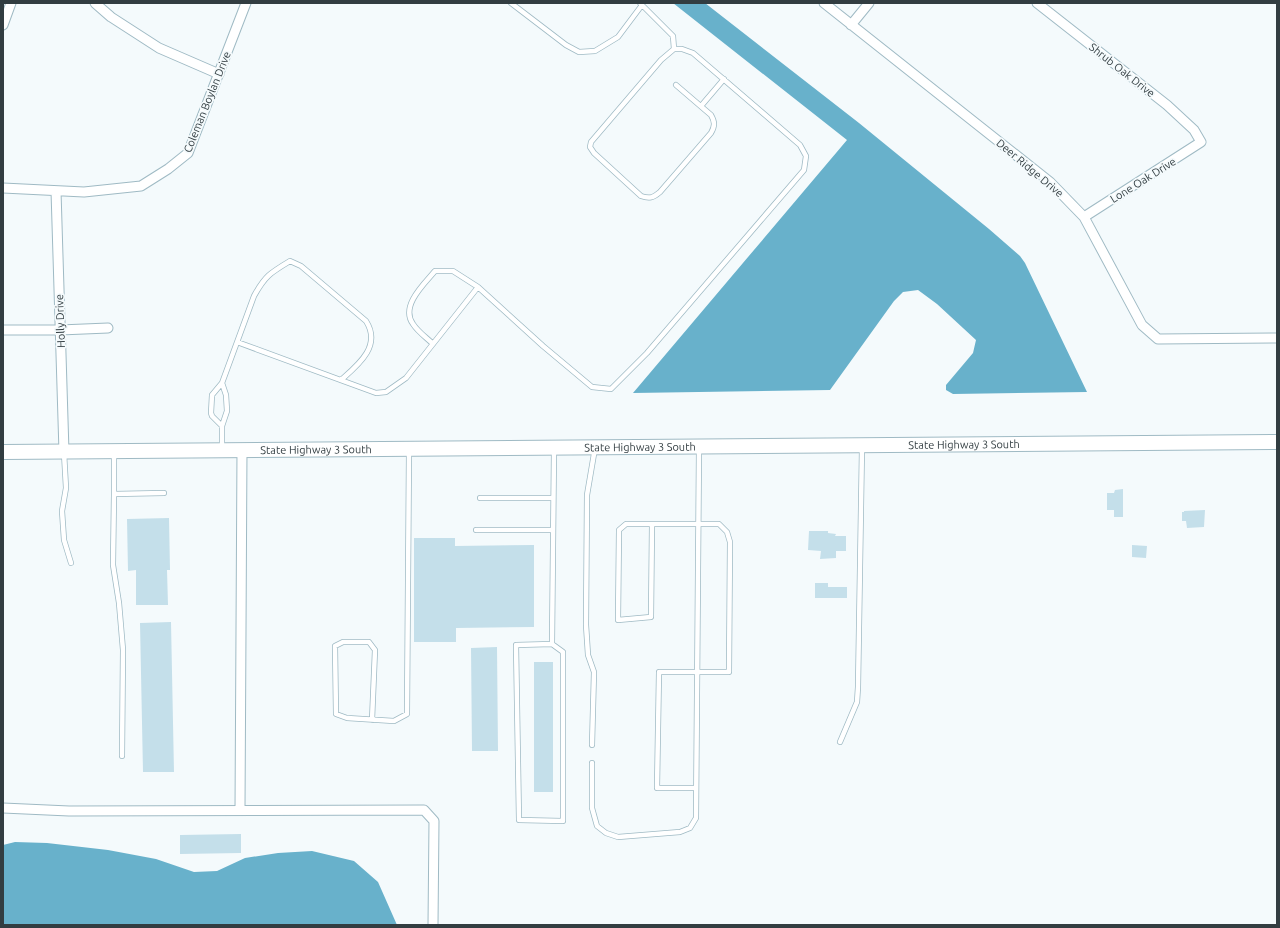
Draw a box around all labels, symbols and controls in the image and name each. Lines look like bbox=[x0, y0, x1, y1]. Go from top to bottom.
street label: Shrub Oak Drive bbox=[1087, 41, 1157, 99]
street label: Coleman Boylan Drive bbox=[181, 50, 233, 154]
street label: Deer Ridge Drive bbox=[994, 137, 1066, 199]
street label: Lone Oak Drive bbox=[1108, 155, 1178, 205]
street label: Holly Drive bbox=[53, 294, 67, 348]
street label: State Highway 3 South bbox=[908, 438, 1020, 451]
street label: State Highway 3 South bbox=[584, 441, 696, 453]
street label: State Highway 3 South bbox=[260, 443, 372, 456]

